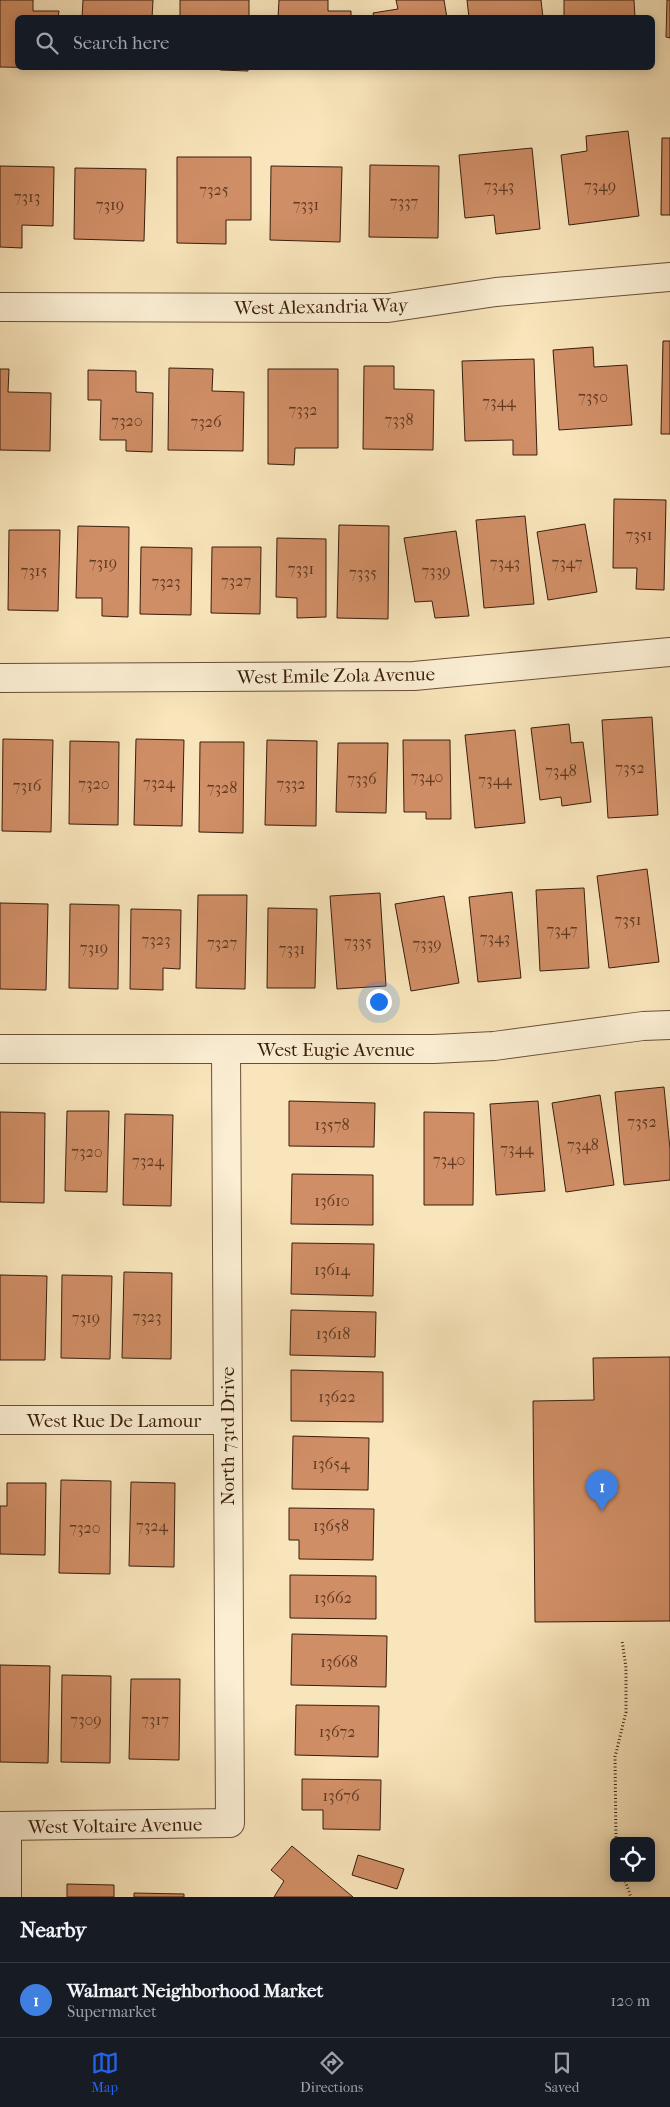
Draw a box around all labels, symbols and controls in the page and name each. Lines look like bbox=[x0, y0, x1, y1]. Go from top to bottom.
search box bbox=[15, 15, 655, 70]
icon: search bbox=[33, 29, 61, 57]
text: Search here bbox=[73, 32, 169, 54]
house number: 7343 bbox=[484, 176, 514, 195]
house number: 7349 bbox=[584, 176, 616, 195]
house number: 7325 bbox=[199, 180, 229, 199]
house number: 7313 bbox=[14, 187, 40, 206]
house number: 7337 bbox=[390, 192, 419, 211]
house number: 7319 bbox=[96, 195, 124, 214]
house number: 7331 bbox=[293, 195, 319, 214]
street label: West Alexandria Way bbox=[233, 294, 409, 320]
house number: 7350 bbox=[578, 387, 608, 406]
house number: 7344 bbox=[482, 392, 516, 411]
house number: 7332 bbox=[288, 400, 318, 419]
house number: 7338 bbox=[385, 410, 413, 429]
house number: 7320 bbox=[111, 411, 143, 430]
house number: 7326 bbox=[190, 412, 222, 431]
house number: 7351 bbox=[626, 525, 652, 544]
house number: 7319 bbox=[89, 553, 117, 572]
house number: 7343 bbox=[490, 553, 520, 572]
house number: 7347 bbox=[552, 553, 583, 572]
house number: 7331 bbox=[288, 559, 314, 578]
house number: 7315 bbox=[21, 561, 48, 580]
house number: 7339 bbox=[421, 561, 451, 580]
house number: 7335 bbox=[349, 563, 377, 582]
house number: 7327 bbox=[221, 571, 251, 590]
house number: 7323 bbox=[151, 572, 181, 591]
street label: West Emile Zola Avenue bbox=[236, 663, 435, 689]
house number: 7352 bbox=[615, 758, 645, 777]
house number: 7348 bbox=[545, 761, 577, 780]
house number: 7340 bbox=[411, 767, 443, 786]
house number: 7336 bbox=[347, 769, 377, 788]
house number: 7344 bbox=[478, 770, 512, 789]
house number: 7324 bbox=[143, 773, 176, 792]
house number: 7320 bbox=[78, 774, 110, 793]
house number: 7332 bbox=[276, 774, 306, 793]
house number: 7316 bbox=[13, 776, 42, 795]
house number: 7328 bbox=[207, 778, 237, 797]
house number: 7351 bbox=[615, 910, 641, 929]
house number: 7347 bbox=[547, 920, 578, 939]
house number: 7343 bbox=[480, 928, 510, 947]
house number: 7323 bbox=[141, 930, 171, 949]
house number: 7335 bbox=[344, 932, 372, 951]
house number: 7327 bbox=[207, 933, 237, 952]
house number: 7339 bbox=[412, 934, 442, 953]
house number: 7319 bbox=[80, 938, 108, 957]
house number: 7331 bbox=[279, 939, 305, 958]
your location bbox=[366, 989, 392, 1015]
street label: West Eugie Avenue bbox=[256, 1039, 415, 1061]
house number: 7352 bbox=[627, 1112, 657, 1131]
house number: 13578 bbox=[315, 1115, 349, 1134]
house number: 7348 bbox=[567, 1135, 599, 1154]
house number: 7344 bbox=[500, 1139, 534, 1158]
house number: 7320 bbox=[71, 1142, 103, 1161]
house number: 7340 bbox=[433, 1150, 465, 1169]
house number: 7324 bbox=[132, 1151, 165, 1170]
house number: 13610 bbox=[314, 1191, 350, 1210]
house number: 13614 bbox=[314, 1260, 351, 1279]
house number: 7323 bbox=[132, 1307, 162, 1326]
house number: 7319 bbox=[72, 1308, 100, 1327]
house number: 13618 bbox=[316, 1324, 350, 1343]
street label: North 73rd Drive bbox=[217, 1367, 239, 1505]
house number: 13622 bbox=[318, 1387, 356, 1406]
street label: West Rue De Lamour bbox=[26, 1410, 202, 1432]
house number: 13654 bbox=[312, 1454, 350, 1473]
pin: 1 bbox=[586, 1470, 618, 1511]
house number: 7324 bbox=[136, 1516, 169, 1535]
house number: 13658 bbox=[313, 1516, 349, 1535]
house number: 7320 bbox=[69, 1518, 101, 1537]
house number: 13662 bbox=[314, 1588, 352, 1607]
house number: 13668 bbox=[320, 1652, 358, 1671]
house number: 7309 bbox=[70, 1710, 102, 1729]
house number: 7317 bbox=[141, 1710, 169, 1729]
house number: 13672 bbox=[319, 1722, 355, 1741]
house number: 13676 bbox=[322, 1786, 360, 1805]
street label: West Voltaire Avenue bbox=[27, 1813, 202, 1839]
map controls bbox=[610, 1837, 655, 1882]
button: locate bbox=[610, 1837, 655, 1882]
text: Nearby bbox=[20, 1918, 86, 1942]
text: Walmart Neighborhood Market bbox=[67, 1980, 323, 2002]
text: 1 bbox=[33, 1991, 39, 2010]
text: 120 m bbox=[611, 1991, 650, 2010]
text: Supermarket bbox=[67, 2002, 157, 2021]
tab: Map bbox=[91, 2049, 119, 2096]
tab: Directions bbox=[300, 2049, 363, 2096]
tab: Saved bbox=[545, 2049, 579, 2096]

